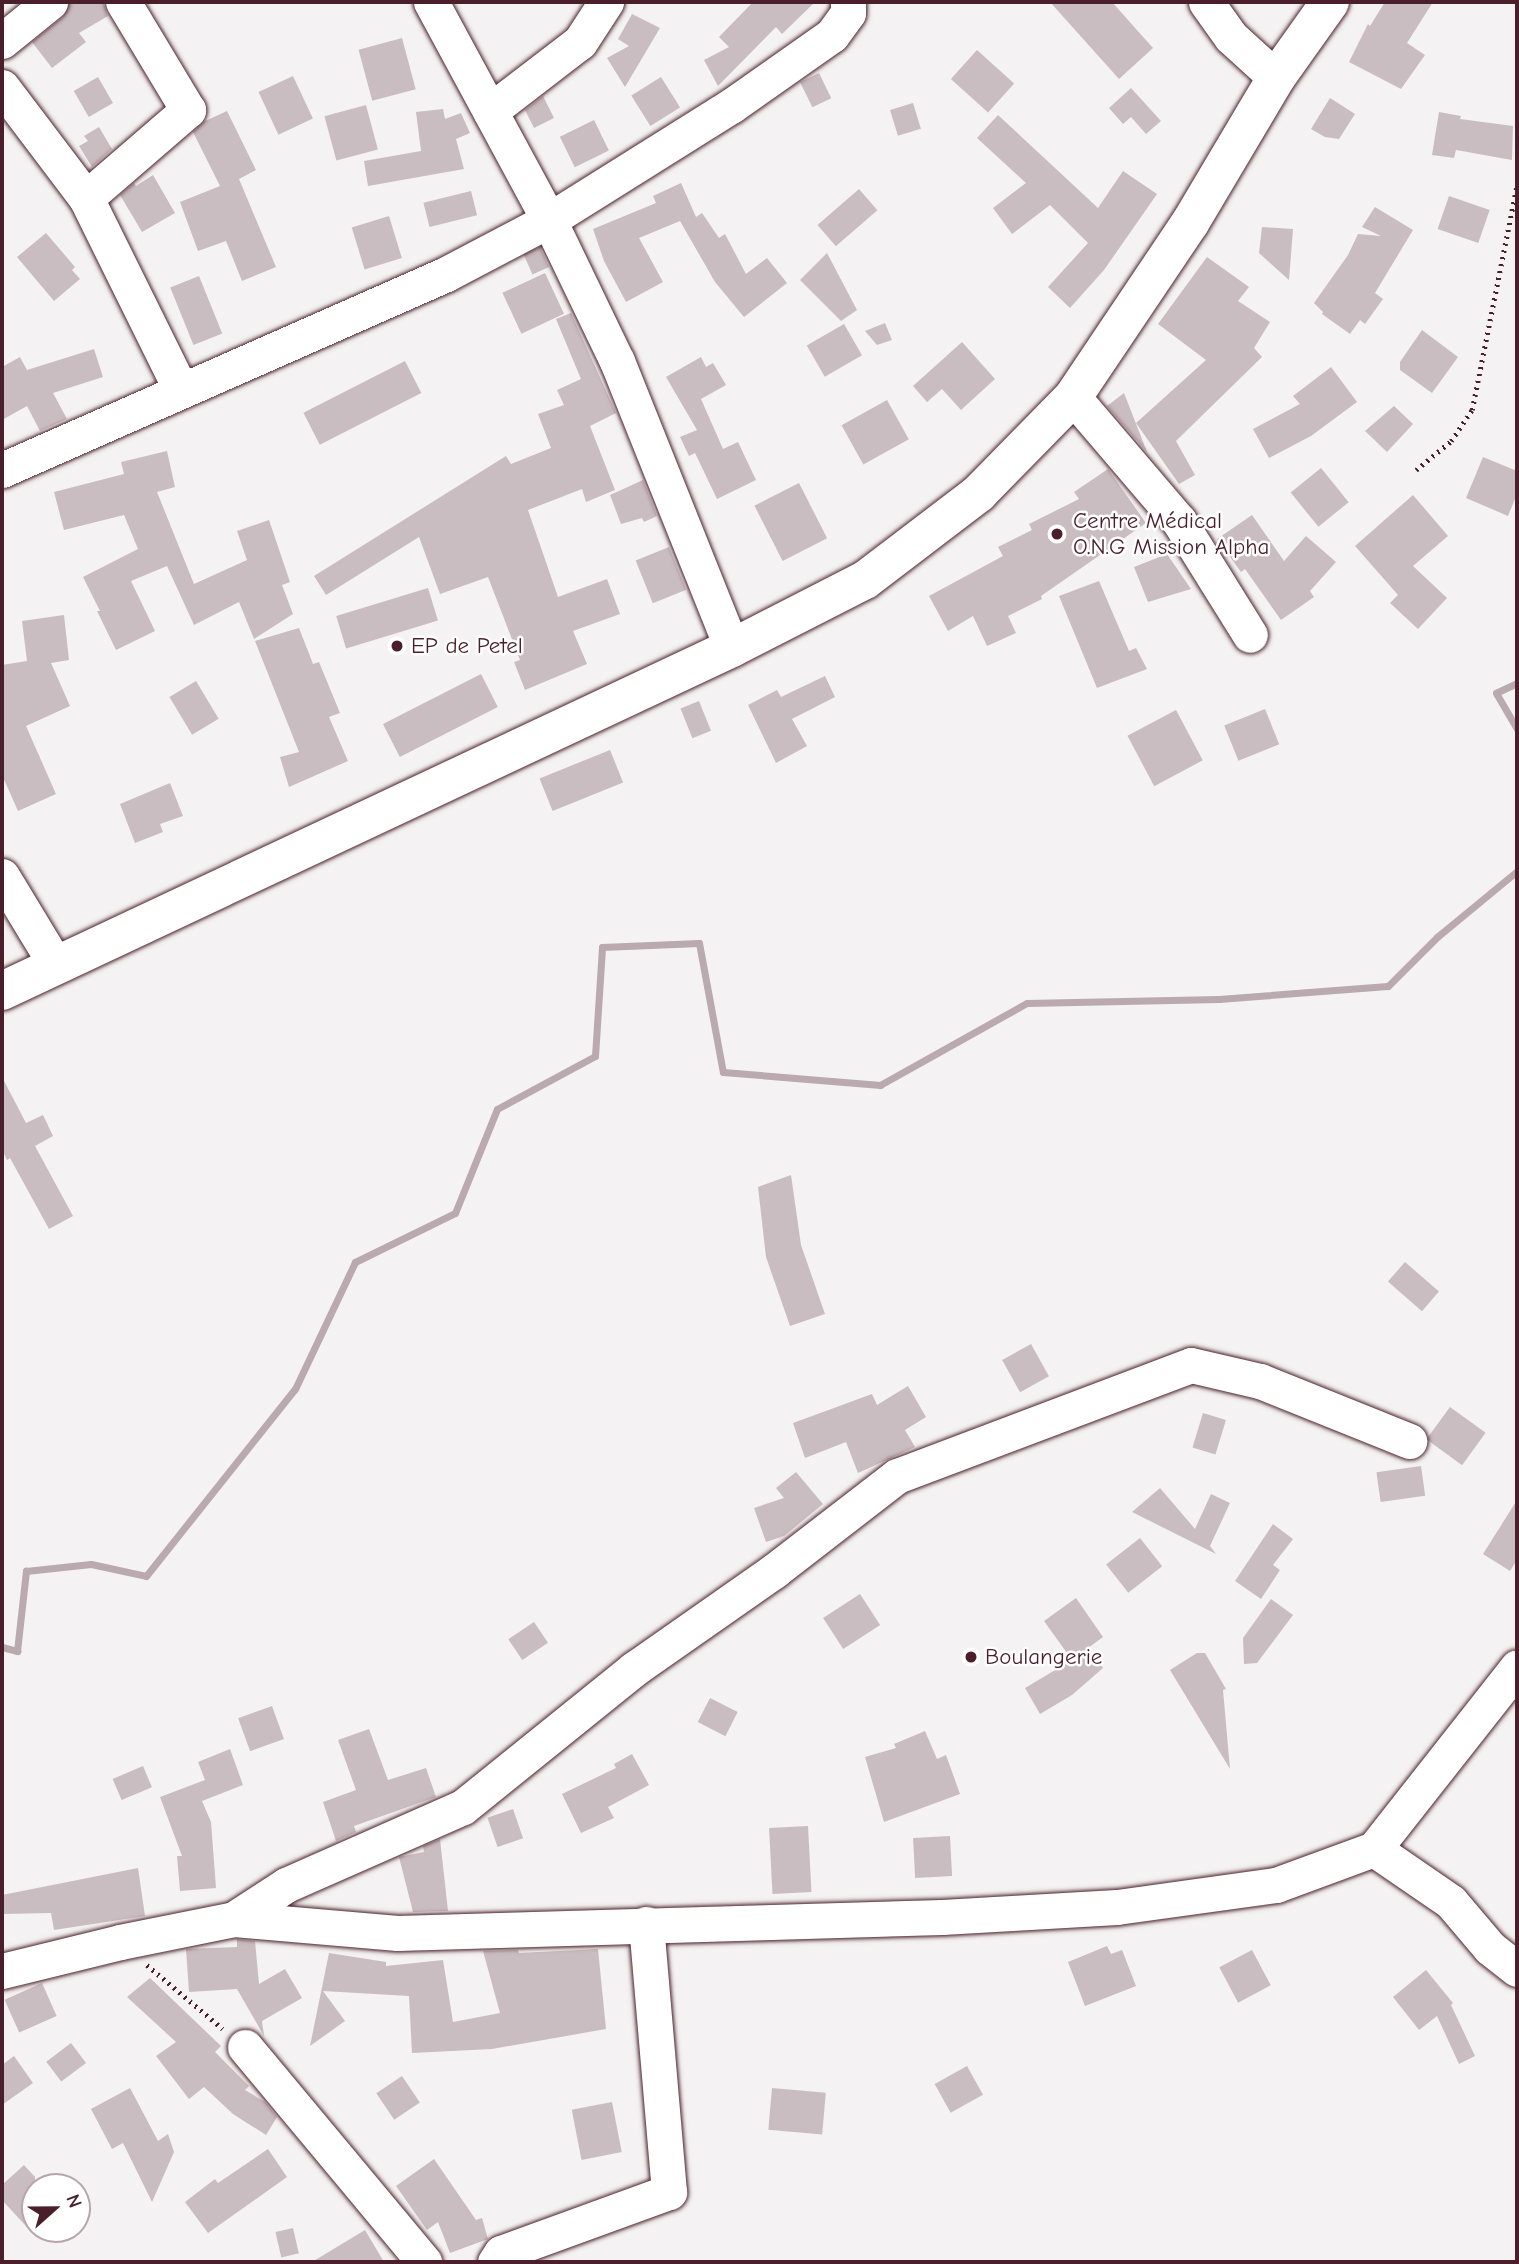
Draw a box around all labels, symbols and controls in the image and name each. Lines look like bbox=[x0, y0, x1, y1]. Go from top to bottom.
place label: Centre Médical O.N.G Mission Alpha bbox=[1073, 507, 1269, 561]
marker: Centre Médical O.N.G Mission Alpha bbox=[1047, 524, 1067, 544]
place label: EP de Petel bbox=[411, 632, 523, 660]
marker: EP de Petel bbox=[389, 638, 405, 654]
place label: Boulangerie bbox=[985, 1643, 1102, 1671]
marker: Boulangerie bbox=[963, 1649, 979, 1665]
north arrow bbox=[21, 2173, 91, 2243]
text: N bbox=[61, 2191, 86, 2211]

